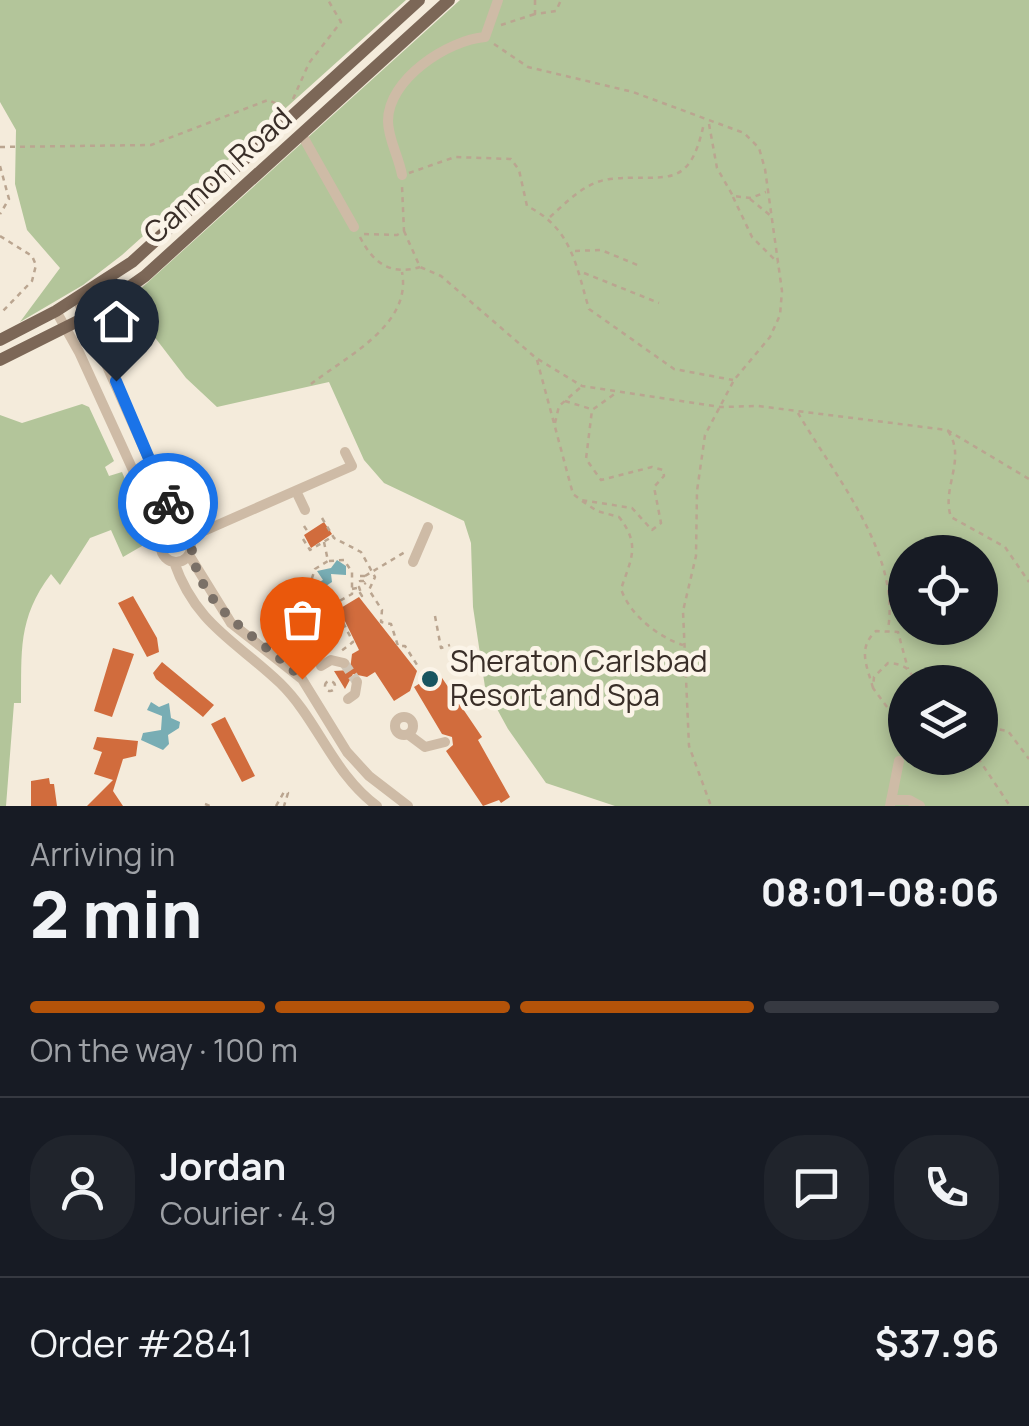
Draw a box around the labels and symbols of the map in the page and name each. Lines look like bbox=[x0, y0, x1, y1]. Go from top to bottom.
street label: Cannon Road bbox=[134, 97, 300, 252]
pin bbox=[74, 279, 159, 382]
courier bbox=[118, 453, 218, 553]
pin bbox=[260, 577, 345, 680]
place label: Sheraton Carlsbad Resort and Spa bbox=[450, 640, 708, 715]
marker: Sheraton Carlsbad Resort and Spa bbox=[419, 668, 441, 690]

